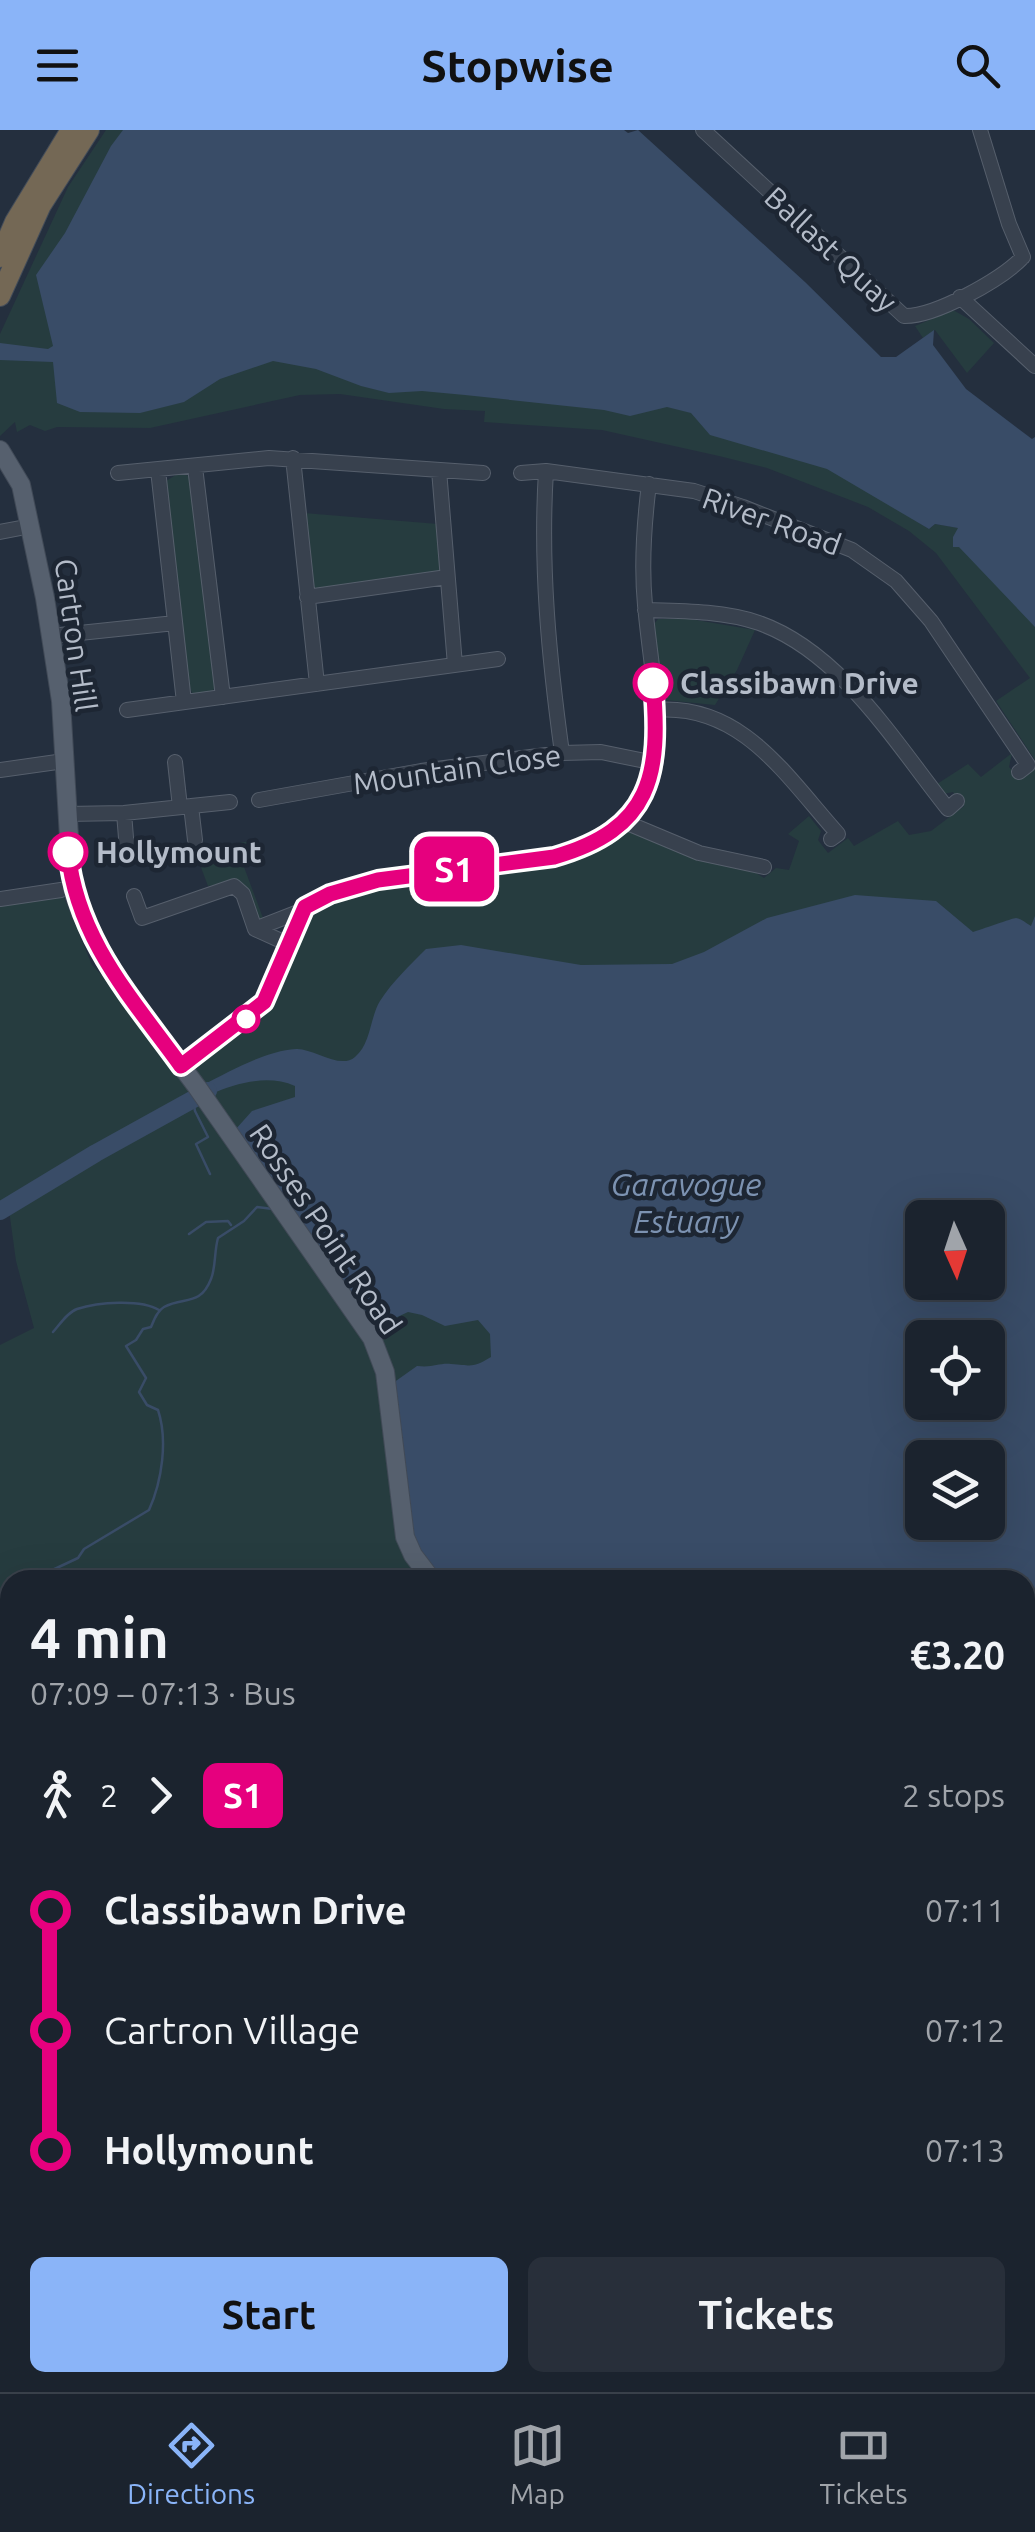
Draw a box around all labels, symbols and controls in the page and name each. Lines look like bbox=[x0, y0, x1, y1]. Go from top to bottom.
icon: menu bbox=[30, 38, 85, 93]
icon: search bbox=[950, 38, 1005, 93]
text: Stopwise bbox=[421, 40, 614, 91]
street label: Ballast Quay bbox=[758, 179, 904, 319]
street label: River Road bbox=[698, 480, 846, 562]
street label: Cartron Hill bbox=[48, 556, 104, 714]
marker: Classibawn Drive bbox=[634, 664, 672, 702]
place label: Classibawn Drive bbox=[680, 666, 919, 700]
street label: Mountain Close bbox=[351, 738, 563, 800]
marker: Hollymount bbox=[49, 833, 87, 871]
place label: Hollymount bbox=[96, 835, 262, 869]
line badge: S1 bbox=[409, 836, 499, 902]
text: S1 bbox=[434, 849, 474, 889]
unlabelled marker bbox=[233, 1006, 259, 1032]
street label: Rosses Point Road bbox=[243, 1117, 409, 1341]
water label: Garavogue Estuary bbox=[611, 1166, 761, 1239]
north arrow bbox=[905, 1200, 1005, 1300]
map controls bbox=[905, 1200, 1005, 1540]
button: locate bbox=[905, 1320, 1005, 1420]
button: layers bbox=[905, 1440, 1005, 1540]
text: 4 min bbox=[30, 1607, 169, 1668]
text: €3.20 bbox=[910, 1634, 1005, 1676]
text: 07:09 – 07:13 · Bus bbox=[30, 1675, 296, 1711]
icon: walk bbox=[30, 1768, 85, 1823]
icon: forward bbox=[133, 1768, 188, 1823]
text: S1 bbox=[223, 1775, 263, 1815]
text: 2 bbox=[100, 1777, 118, 1813]
text: 2 stops bbox=[902, 1777, 1005, 1813]
text: Classibawn Drive bbox=[104, 1889, 407, 1931]
text: 07:11 bbox=[925, 1892, 1005, 1928]
text: Cartron Village bbox=[104, 2009, 360, 2051]
text: 07:12 bbox=[925, 2012, 1005, 2048]
text: Hollymount bbox=[104, 2129, 314, 2171]
text: 07:13 bbox=[925, 2132, 1005, 2168]
button: Start bbox=[30, 2257, 508, 2372]
button: Tickets bbox=[528, 2257, 1005, 2372]
tab: Directions bbox=[127, 2418, 255, 2509]
tab: Map bbox=[510, 2418, 565, 2509]
tab: Tickets bbox=[819, 2418, 908, 2509]

